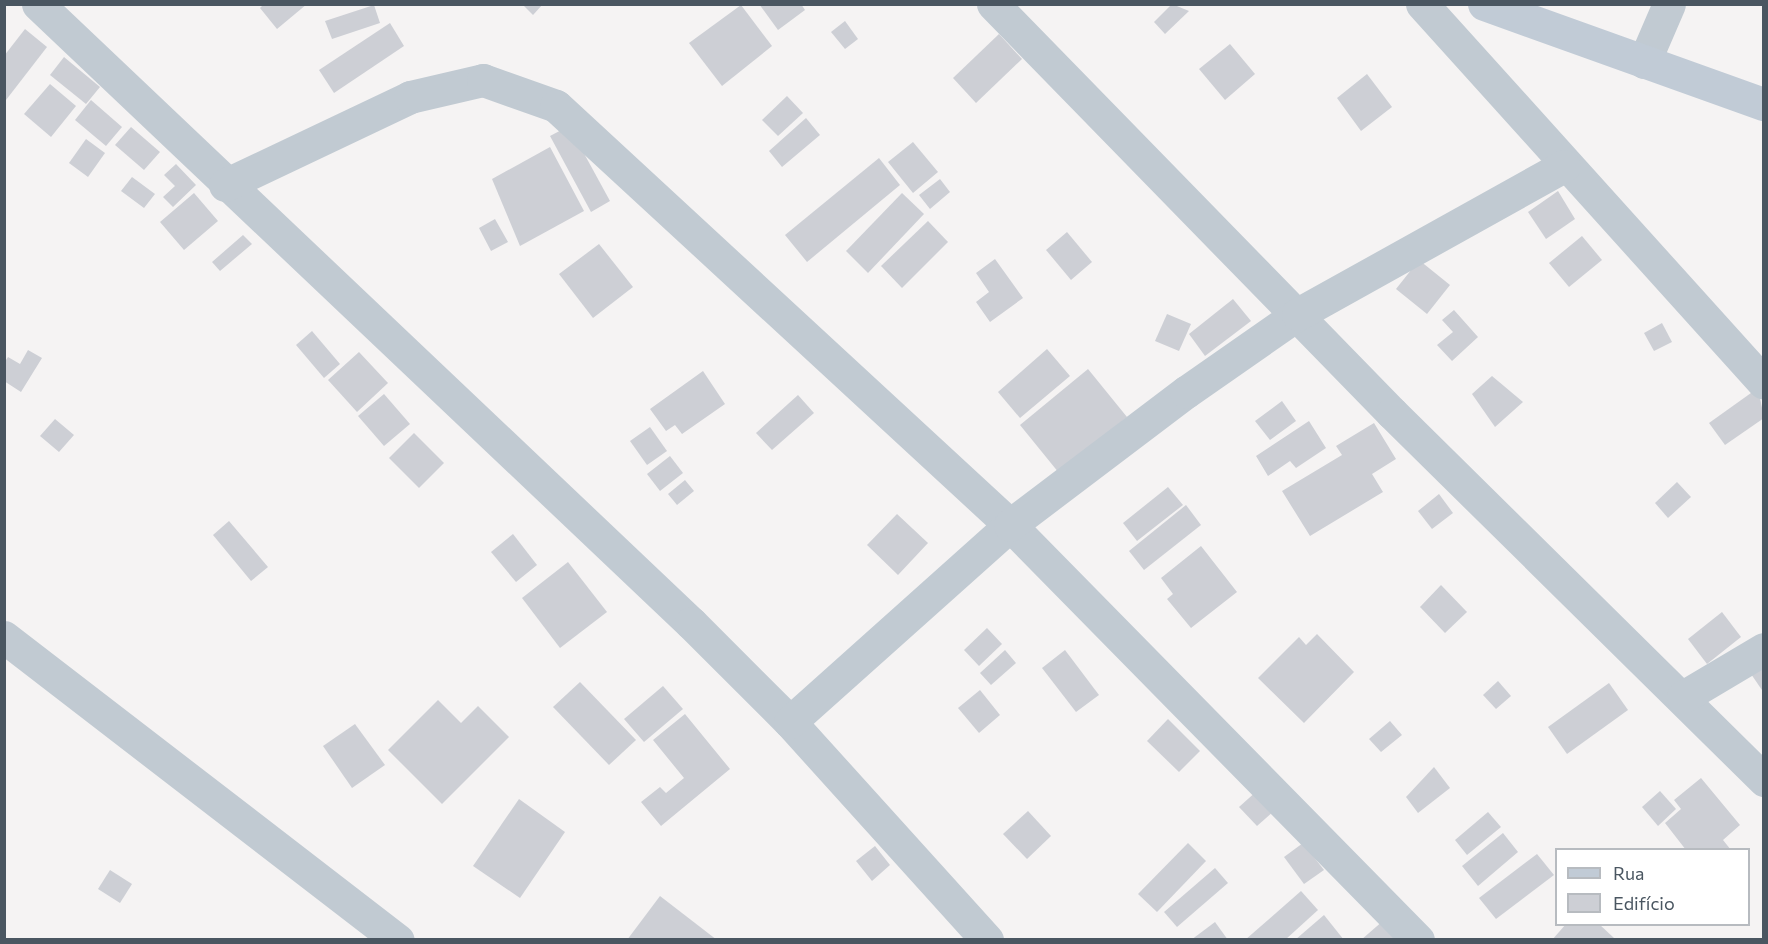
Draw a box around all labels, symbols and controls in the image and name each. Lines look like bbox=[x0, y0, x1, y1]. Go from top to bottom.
legend bbox=[1555, 848, 1750, 926]
text: Rua bbox=[1613, 862, 1644, 884]
text: Edifício bbox=[1613, 892, 1675, 914]

